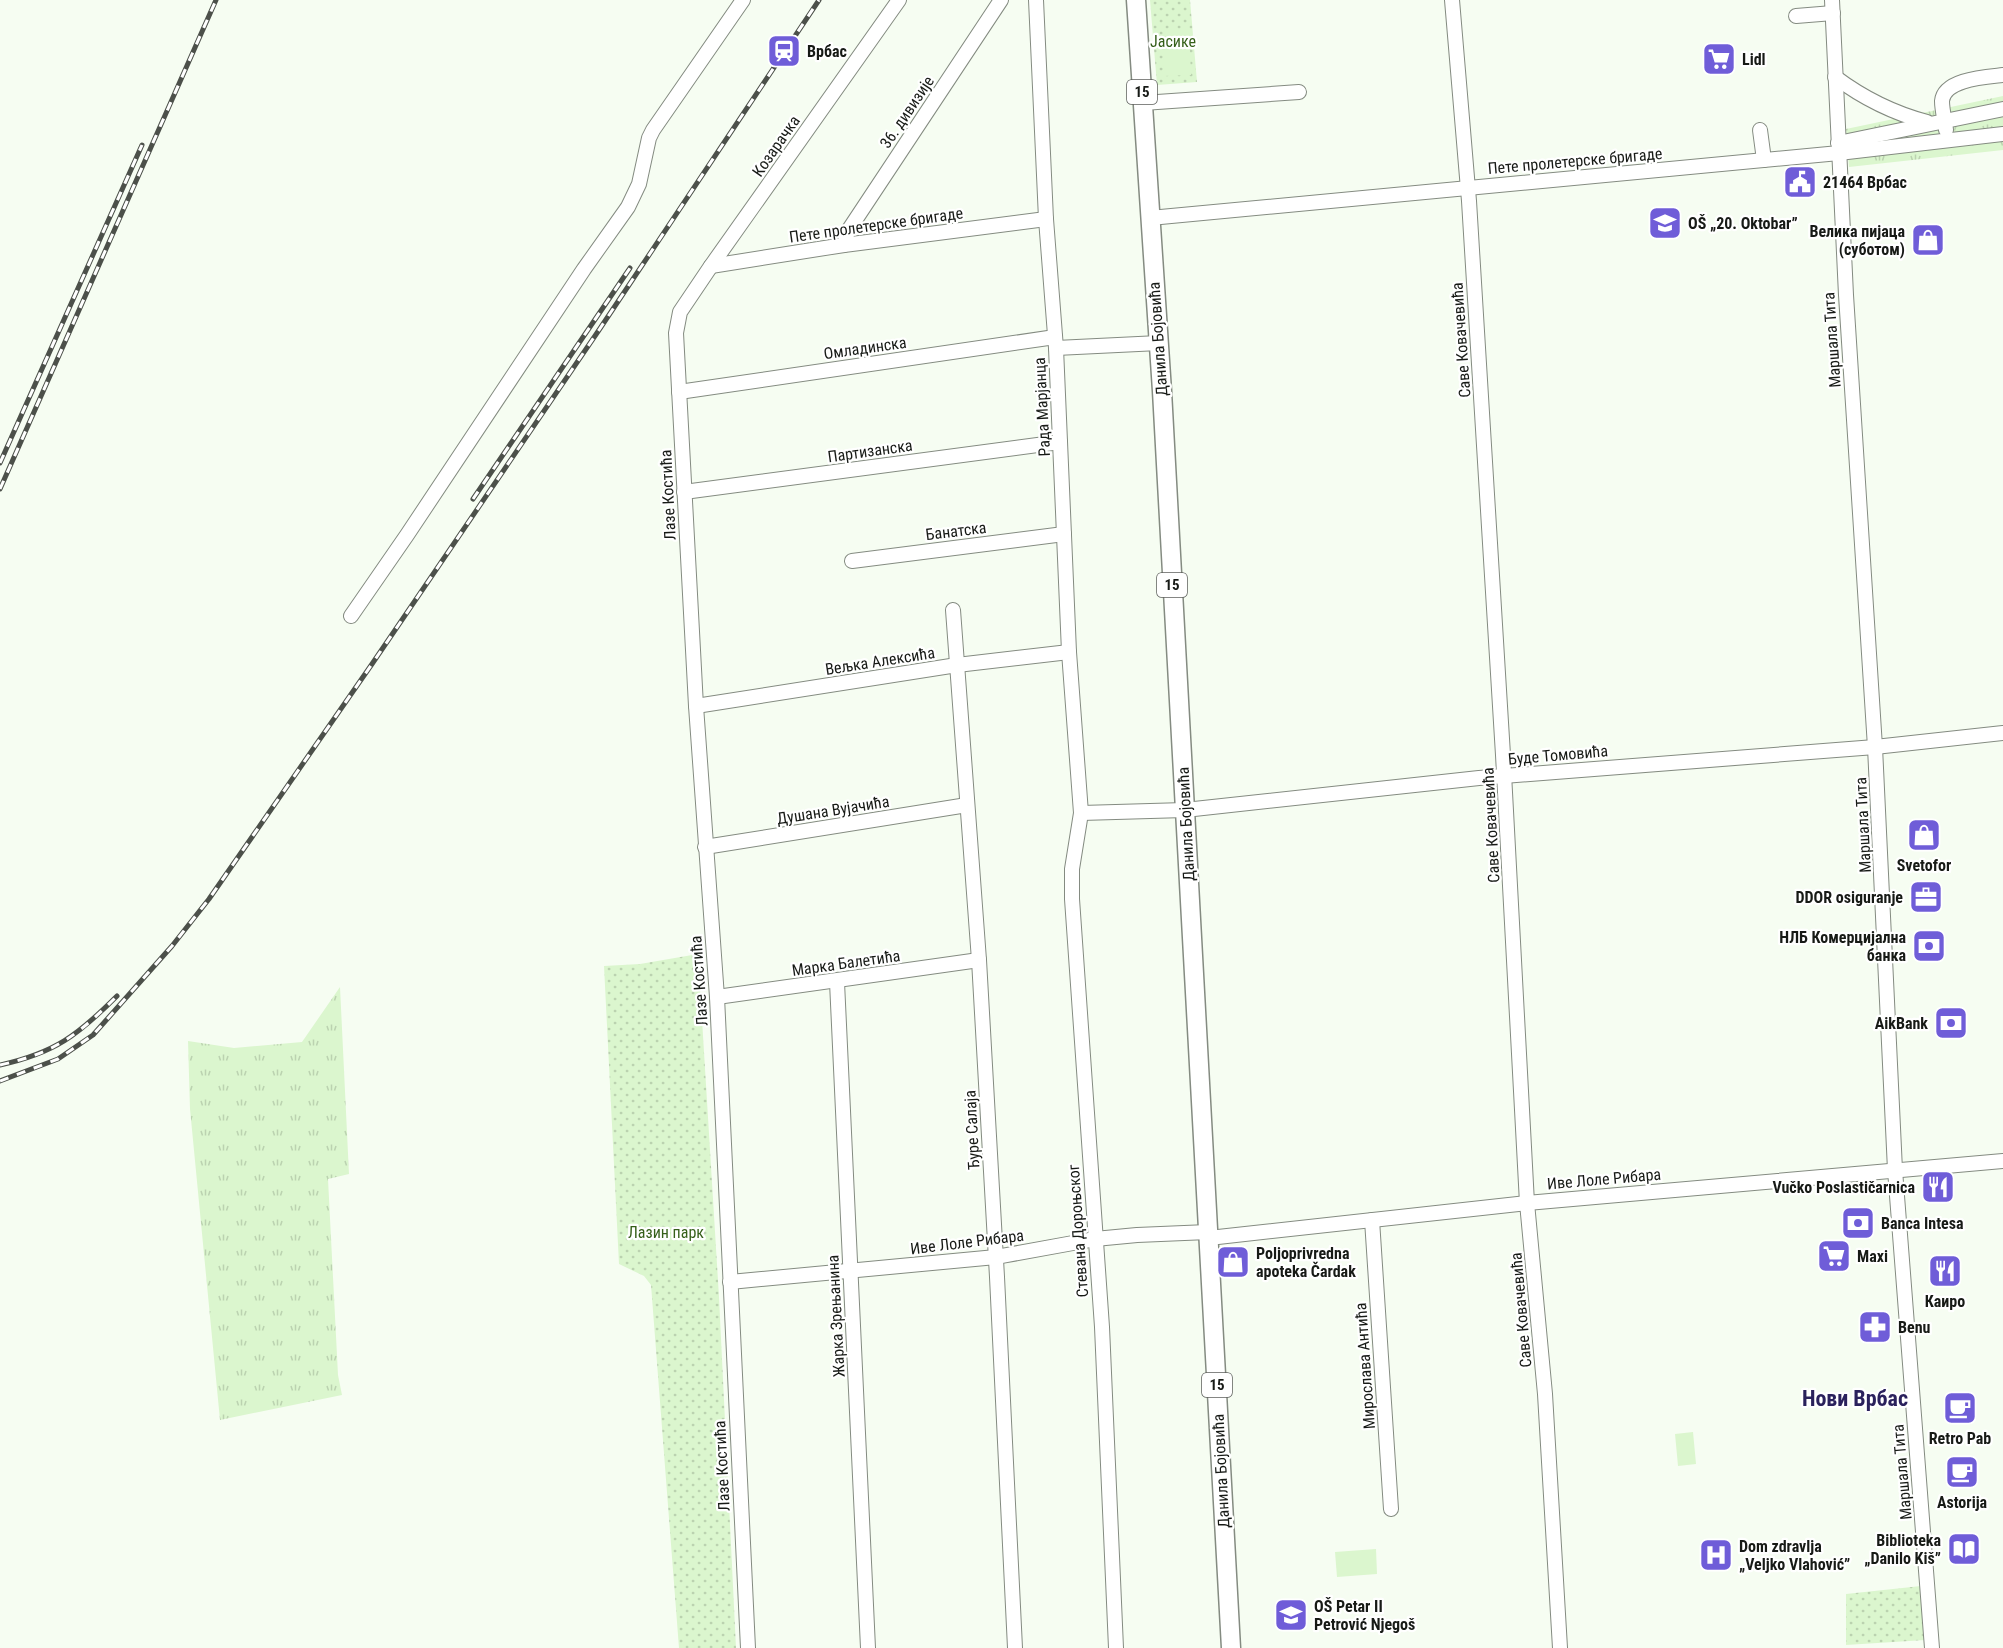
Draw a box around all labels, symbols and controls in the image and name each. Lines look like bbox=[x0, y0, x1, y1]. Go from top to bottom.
park label: Јасике bbox=[1150, 32, 1196, 51]
station icon: Врбас bbox=[766, 33, 802, 69]
supermarket icon: Lidl bbox=[1701, 41, 1737, 77]
place label: Врбас bbox=[807, 42, 847, 61]
place label: Lidl bbox=[1742, 50, 1766, 69]
street label: 36. дивизије bbox=[876, 72, 938, 152]
road number: 15 bbox=[1127, 80, 1157, 104]
street label: Козарачка bbox=[748, 112, 804, 180]
street label: Пете пролетерске бригаде bbox=[1487, 144, 1663, 178]
public building icon: 21464 Врбас bbox=[1782, 164, 1818, 200]
place label: 21464 Врбас bbox=[1823, 173, 1907, 192]
street label: Пете пролетерске бригаде bbox=[788, 203, 964, 247]
school or university icon: OŠ „20. Oktobar” bbox=[1647, 205, 1683, 241]
place label: OŠ „20. Oktobar” bbox=[1688, 214, 1798, 233]
place label: Велика пијаца (суботом) bbox=[1809, 222, 1905, 259]
shop icon: Велика пијаца (суботом) bbox=[1910, 222, 1946, 258]
street label: Данила Бојовића bbox=[1145, 281, 1171, 397]
street label: Саве Ковачевића bbox=[1447, 282, 1475, 398]
street label: Маршала Тита bbox=[1819, 292, 1845, 388]
street label: Омладинска bbox=[822, 333, 908, 363]
street label: Рада Марјанца bbox=[1030, 357, 1054, 457]
street label: Партизанска bbox=[826, 436, 914, 466]
street label: Лазе Костића bbox=[656, 449, 680, 541]
street label: Банатска bbox=[925, 518, 987, 544]
road number: 15 bbox=[1157, 573, 1187, 597]
street label: Вељка Алексића bbox=[824, 643, 936, 679]
street label: Буде Томовића bbox=[1507, 741, 1609, 769]
street label: Данила Бојовића bbox=[1174, 766, 1198, 882]
street label: Саве Ковачевића bbox=[1478, 767, 1504, 883]
street label: Маршала Тита bbox=[1851, 777, 1875, 873]
street label: Душана Вујачића bbox=[775, 792, 891, 828]
shop icon: Svetofor bbox=[1906, 817, 1942, 853]
place label: Svetofor bbox=[1897, 856, 1951, 875]
office icon: DDOR osiguranje bbox=[1908, 879, 1944, 915]
place label: DDOR osiguranje bbox=[1795, 888, 1903, 907]
place label: НЛБ Комерцијална банка bbox=[1779, 928, 1906, 965]
bank icon: НЛБ Комерцијална банка bbox=[1911, 928, 1947, 964]
street label: Лазе Костића bbox=[686, 935, 712, 1027]
street label: Марка Балетића bbox=[791, 946, 901, 980]
bank icon: AikBank bbox=[1933, 1005, 1969, 1041]
place label: AikBank bbox=[1875, 1014, 1928, 1033]
street label: Ђуре Салаја bbox=[960, 1090, 984, 1170]
street label: Стевана Дороњског bbox=[1064, 1164, 1092, 1298]
street label: Иве Лоле Рибара bbox=[1546, 1165, 1662, 1193]
restaurant icon: Vučko Poslastičarnica bbox=[1920, 1169, 1956, 1205]
place label: Vučko Poslastičarnica bbox=[1772, 1178, 1915, 1197]
bank icon: Banca Intesa bbox=[1840, 1205, 1876, 1241]
place label: Banca Intesa bbox=[1881, 1214, 1964, 1233]
park label: Лазин парк bbox=[628, 1223, 704, 1242]
street label: Иве Лоле Рибара bbox=[909, 1226, 1025, 1258]
supermarket icon: Maxi bbox=[1816, 1238, 1852, 1274]
shop icon: Poljoprivredna apoteka Čardak bbox=[1215, 1244, 1251, 1280]
place label: Poljoprivredna apoteka Čardak bbox=[1256, 1244, 1356, 1281]
place label: Maxi bbox=[1857, 1247, 1888, 1266]
street label: Саве Ковачевића bbox=[1507, 1252, 1535, 1368]
restaurant icon: Каиро bbox=[1927, 1253, 1963, 1289]
street label: Жарка Зрењанина bbox=[823, 1254, 849, 1378]
place label: Каиро bbox=[1925, 1292, 1965, 1311]
street label: Мирослава Антића bbox=[1351, 1302, 1379, 1430]
pharmacy icon: Benu bbox=[1857, 1309, 1893, 1345]
place label: Benu bbox=[1898, 1318, 1931, 1337]
road number: 15 bbox=[1202, 1373, 1232, 1397]
district label: Нови Врбас bbox=[1802, 1386, 1908, 1411]
cafe icon: Retro Pab bbox=[1942, 1390, 1978, 1426]
street label: Данила Бојовића bbox=[1209, 1413, 1233, 1529]
street label: Лазе Костића bbox=[710, 1420, 734, 1512]
street label: Маршала Тита bbox=[1888, 1423, 1916, 1521]
place label: Retro Pab bbox=[1929, 1429, 1991, 1448]
cafe icon: Astorija bbox=[1944, 1454, 1980, 1490]
place label: Astorija bbox=[1937, 1493, 1988, 1512]
place label: Biblioteka „Danilo Kiš” bbox=[1864, 1531, 1941, 1568]
library icon: Biblioteka „Danilo Kiš” bbox=[1946, 1531, 1982, 1567]
hospital icon: Dom zdravlja „Veljko Vlahović” bbox=[1698, 1537, 1734, 1573]
place label: Dom zdravlja „Veljko Vlahović” bbox=[1739, 1537, 1850, 1574]
school or university icon: OŠ Petar II Petrović Njegoš bbox=[1273, 1597, 1309, 1633]
place label: OŠ Petar II Petrović Njegoš bbox=[1314, 1597, 1415, 1634]

